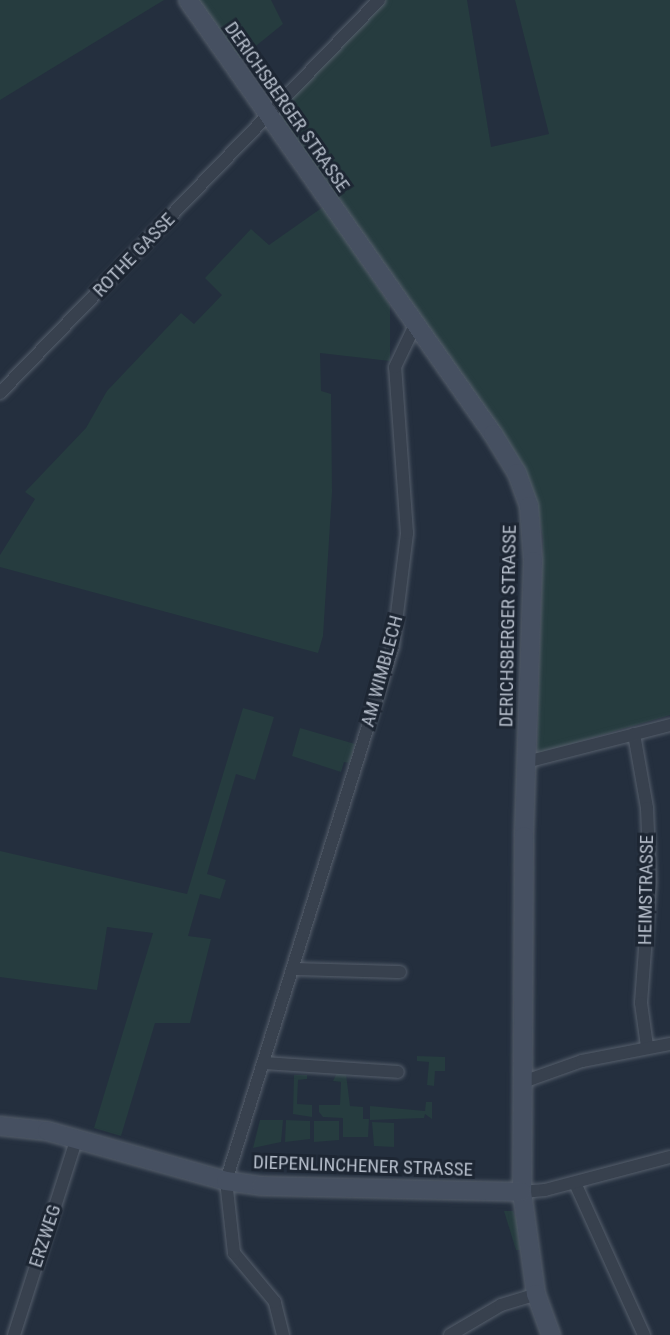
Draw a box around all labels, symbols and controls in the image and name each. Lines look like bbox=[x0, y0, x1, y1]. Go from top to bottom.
street label: DERICHSBERGER STRASSE bbox=[220, 18, 354, 196]
street label: ROTHE GASSE bbox=[88, 208, 180, 302]
street label: DERICHSBERGER STRASSE bbox=[495, 525, 521, 727]
street label: AM WIMBLECH bbox=[356, 613, 408, 729]
street label: HEIMSTRASSE bbox=[634, 835, 658, 945]
street label: DIEPENLINCHENER STRASSE bbox=[253, 1151, 473, 1181]
street label: ERZWEG bbox=[24, 1202, 66, 1270]

